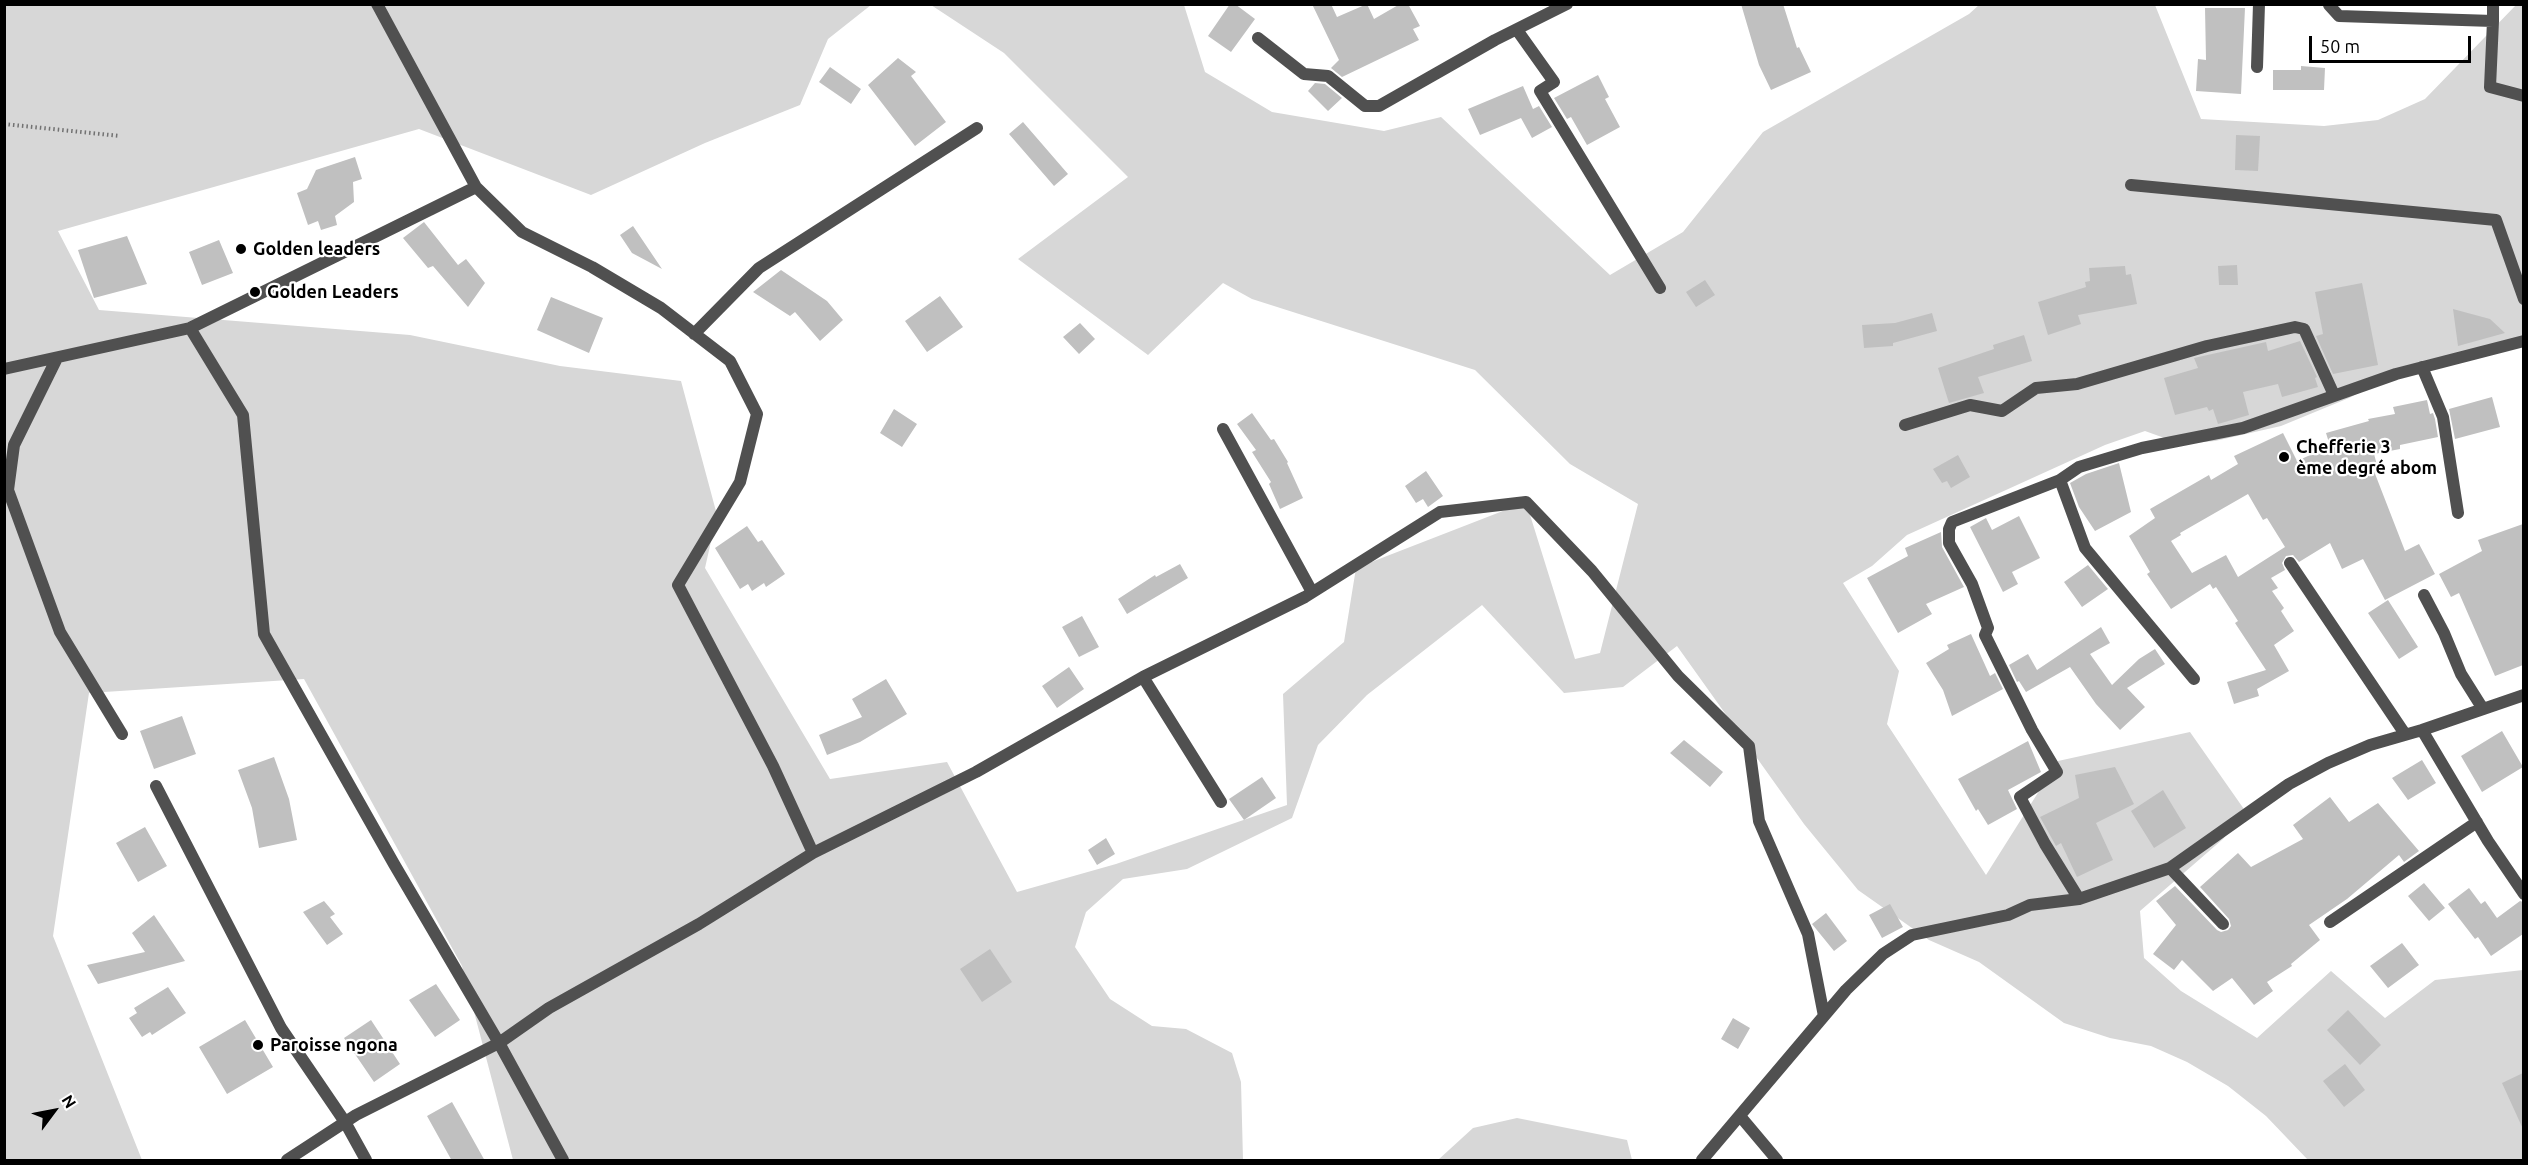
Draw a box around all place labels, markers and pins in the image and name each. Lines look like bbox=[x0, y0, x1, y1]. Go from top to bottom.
place label: Golden leaders bbox=[253, 238, 380, 260]
marker: Golden leaders bbox=[234, 242, 248, 256]
place label: Golden Leaders bbox=[267, 281, 399, 303]
marker: Golden Leaders bbox=[248, 285, 262, 299]
place label: Chefferie 3 ème degré abom bbox=[2296, 436, 2437, 478]
marker: Chefferie 3 ème degré abom bbox=[2277, 450, 2291, 464]
place label: Paroisse ngona bbox=[270, 1034, 398, 1056]
marker: Paroisse ngona bbox=[251, 1038, 265, 1052]

